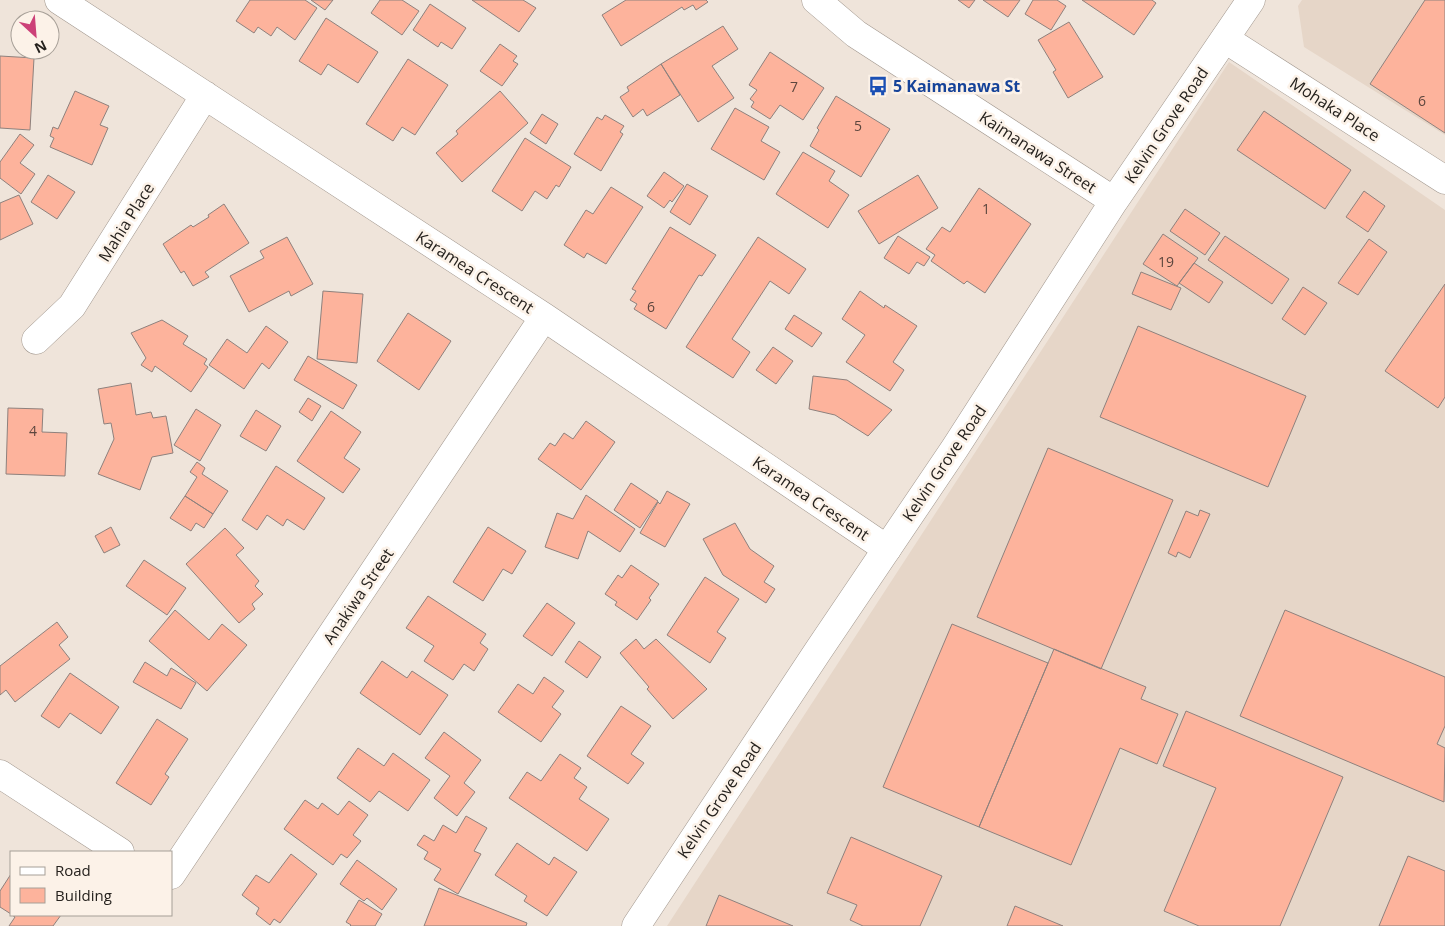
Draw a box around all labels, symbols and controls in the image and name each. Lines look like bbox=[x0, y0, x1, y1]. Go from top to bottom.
north arrow bbox=[10, 10, 60, 60]
text: N bbox=[32, 36, 50, 58]
street label: Kelvin Grove Road bbox=[1119, 63, 1213, 187]
street label: Mohaka Place bbox=[1286, 72, 1384, 146]
bus stop icon: 5 Kaimanawa St bbox=[867, 75, 889, 97]
place label: 5 Kaimanawa St bbox=[893, 75, 1020, 97]
house number: 7 bbox=[790, 77, 798, 96]
house number: 6 bbox=[1418, 91, 1426, 110]
street label: Kaimanawa Street bbox=[975, 106, 1101, 198]
house number: 5 bbox=[854, 116, 862, 135]
street label: Mahia Place bbox=[93, 178, 159, 266]
house number: 1 bbox=[982, 199, 990, 218]
street label: Karamea Crescent bbox=[412, 226, 538, 319]
house number: 19 bbox=[1158, 252, 1174, 271]
house number: 6 bbox=[647, 297, 655, 316]
street label: Kelvin Grove Road bbox=[897, 401, 991, 525]
house number: 4 bbox=[29, 421, 37, 440]
street label: Karamea Crescent bbox=[748, 451, 874, 545]
street label: Anakiwa Street bbox=[318, 543, 398, 648]
street label: Kelvin Grove Road bbox=[672, 738, 766, 862]
legend bbox=[10, 851, 172, 916]
text: Road bbox=[55, 860, 91, 880]
text: Building bbox=[55, 885, 112, 905]

